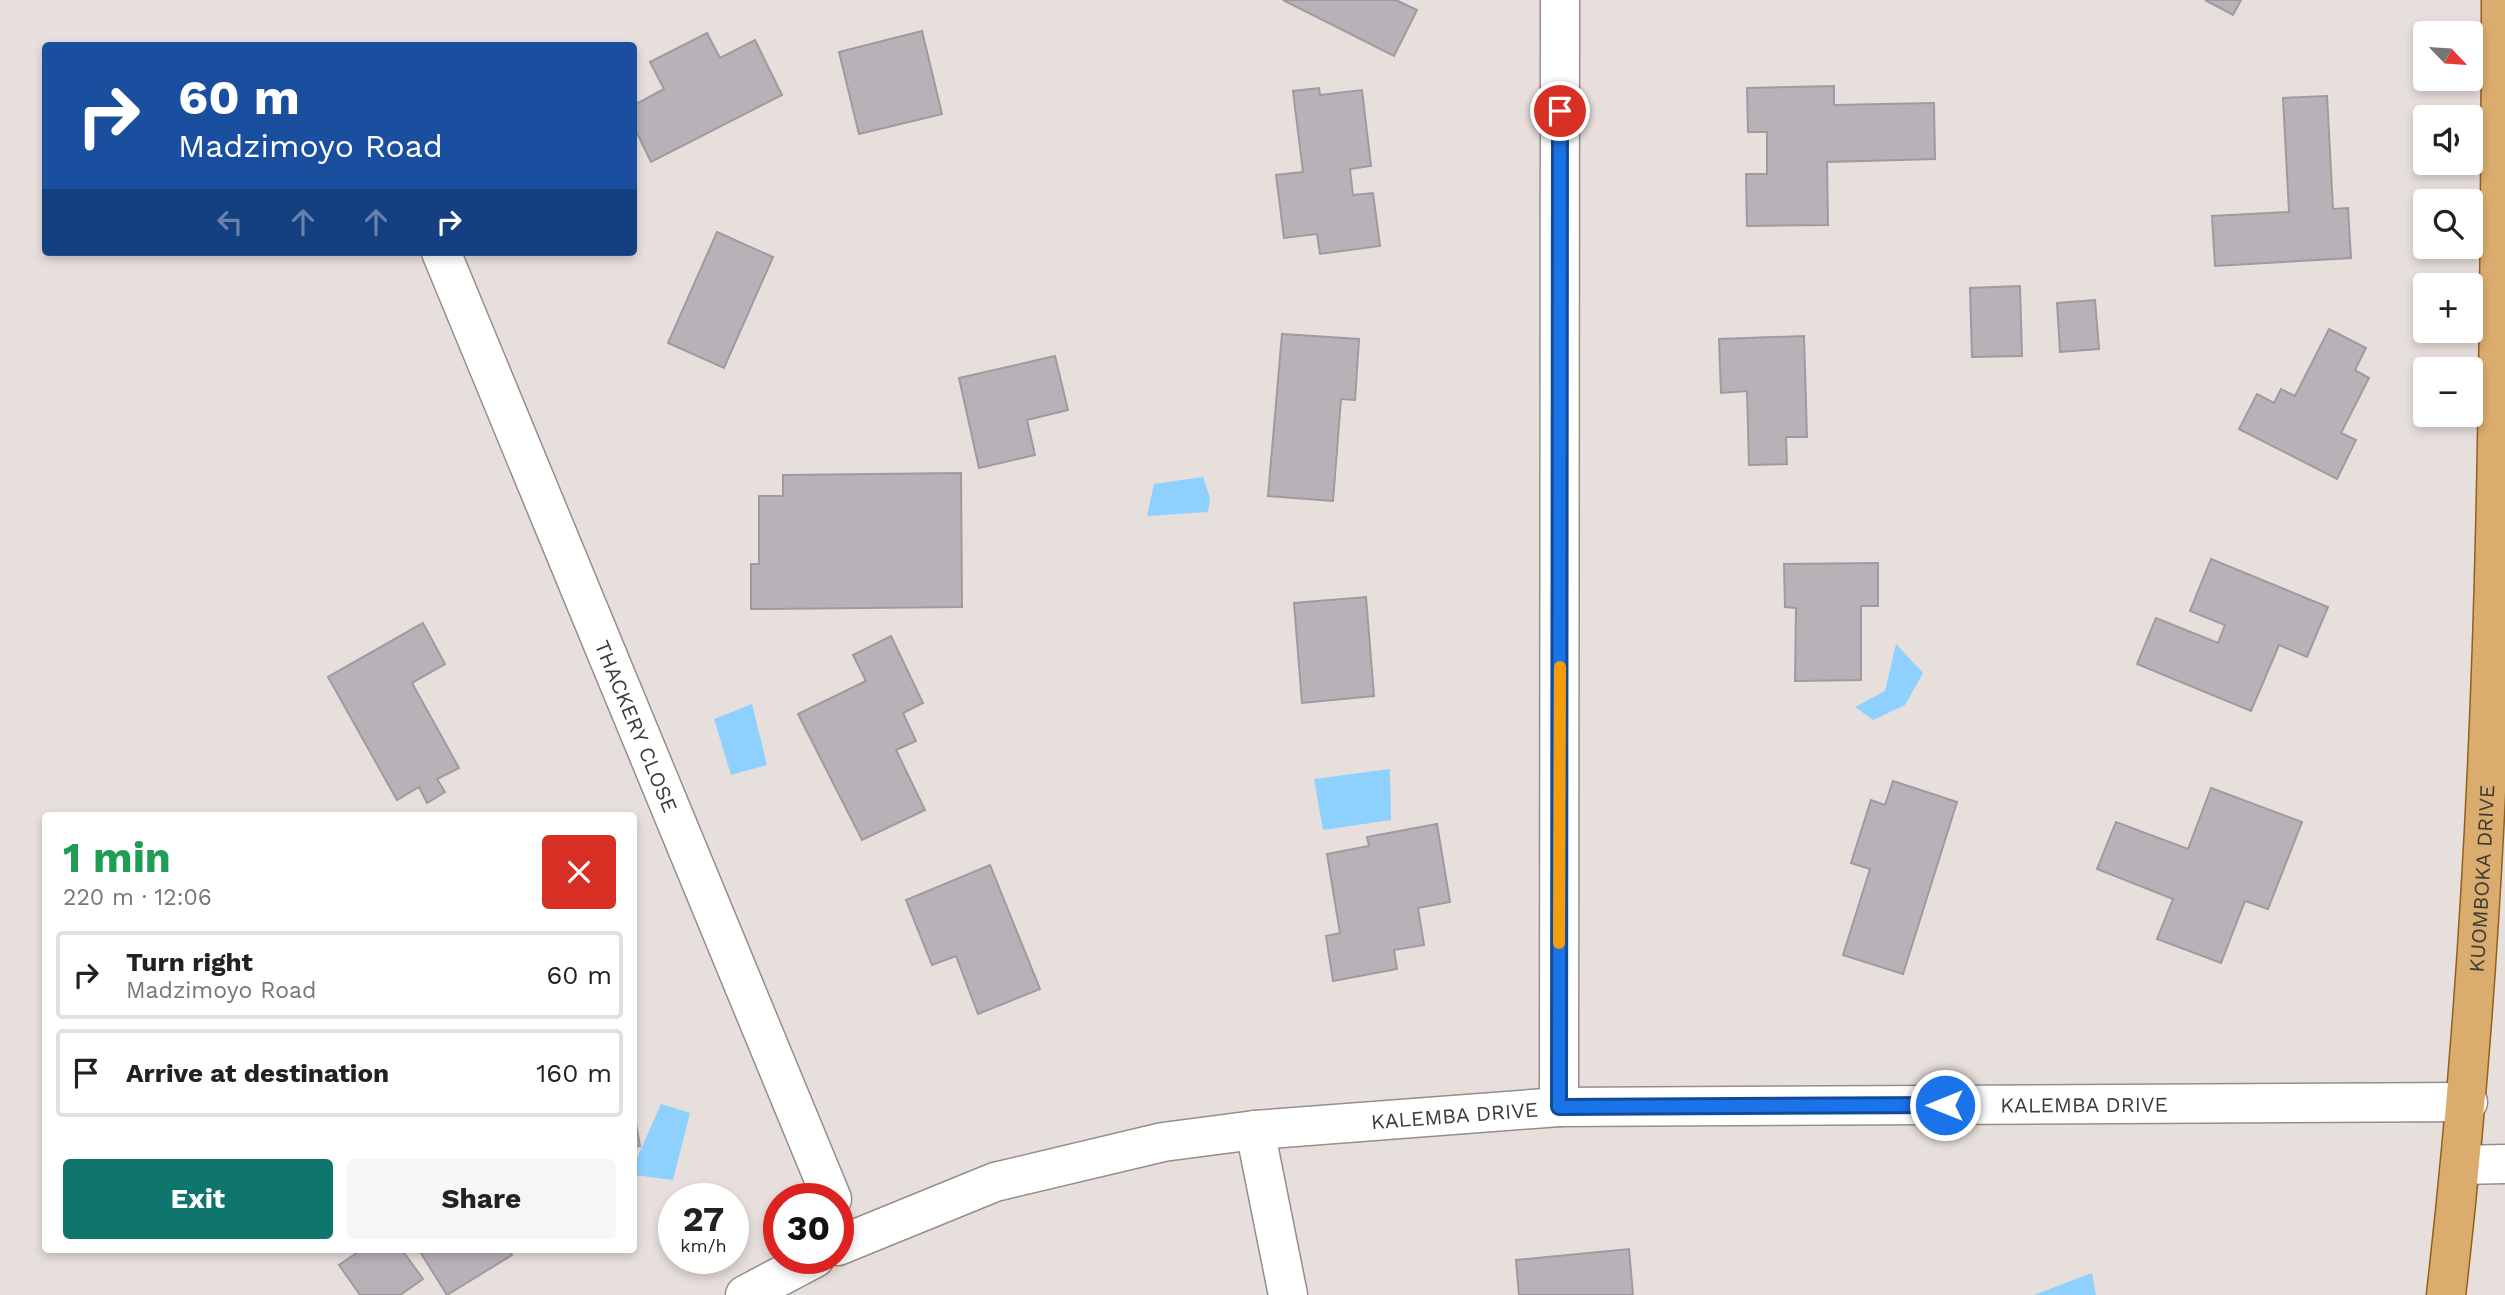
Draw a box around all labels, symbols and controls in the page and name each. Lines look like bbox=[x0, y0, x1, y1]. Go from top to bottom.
north arrow bbox=[2413, 21, 2483, 91]
map controls bbox=[2413, 21, 2483, 427]
text: 60 m bbox=[178, 68, 300, 126]
icon: right bbox=[63, 70, 154, 161]
pin bbox=[1530, 81, 1590, 141]
icon: arrive bbox=[1541, 92, 1579, 130]
button: sound bbox=[2413, 105, 2483, 175]
text: Madzimoyo Road bbox=[178, 127, 443, 165]
button: search bbox=[2413, 189, 2483, 259]
icon: left bbox=[211, 203, 249, 241]
icon: ahead bbox=[284, 203, 322, 241]
icon: ahead bbox=[357, 203, 395, 241]
icon: right bbox=[430, 203, 468, 241]
button: + bbox=[2413, 273, 2483, 343]
button: − bbox=[2413, 357, 2483, 427]
street label: THACKERY CLOSE bbox=[590, 636, 683, 816]
street label: KUOMBOKA DRIVE bbox=[2463, 784, 2499, 973]
text: 1 min bbox=[63, 833, 171, 882]
button: close bbox=[542, 835, 616, 909]
text: 220 m · 12:06 bbox=[63, 884, 212, 911]
text: Turn right bbox=[126, 947, 253, 977]
icon: right bbox=[67, 956, 105, 994]
text: 60 m bbox=[546, 960, 612, 990]
text: Madzimoyo Road bbox=[126, 977, 316, 1004]
icon: arrive bbox=[67, 1054, 105, 1092]
text: Arrive at destination bbox=[126, 1058, 389, 1088]
text: 160 m bbox=[536, 1058, 612, 1088]
position arrow bbox=[1908, 1068, 1982, 1142]
street label: KALEMBA DRIVE bbox=[2000, 1091, 2168, 1117]
street label: KALEMBA DRIVE bbox=[1370, 1096, 1539, 1134]
button: Exit bbox=[63, 1159, 333, 1239]
button: Share bbox=[347, 1159, 616, 1239]
speed limit sign: 30 bbox=[763, 1183, 854, 1274]
text: 27 bbox=[683, 1198, 724, 1240]
text: km/h bbox=[680, 1235, 727, 1256]

